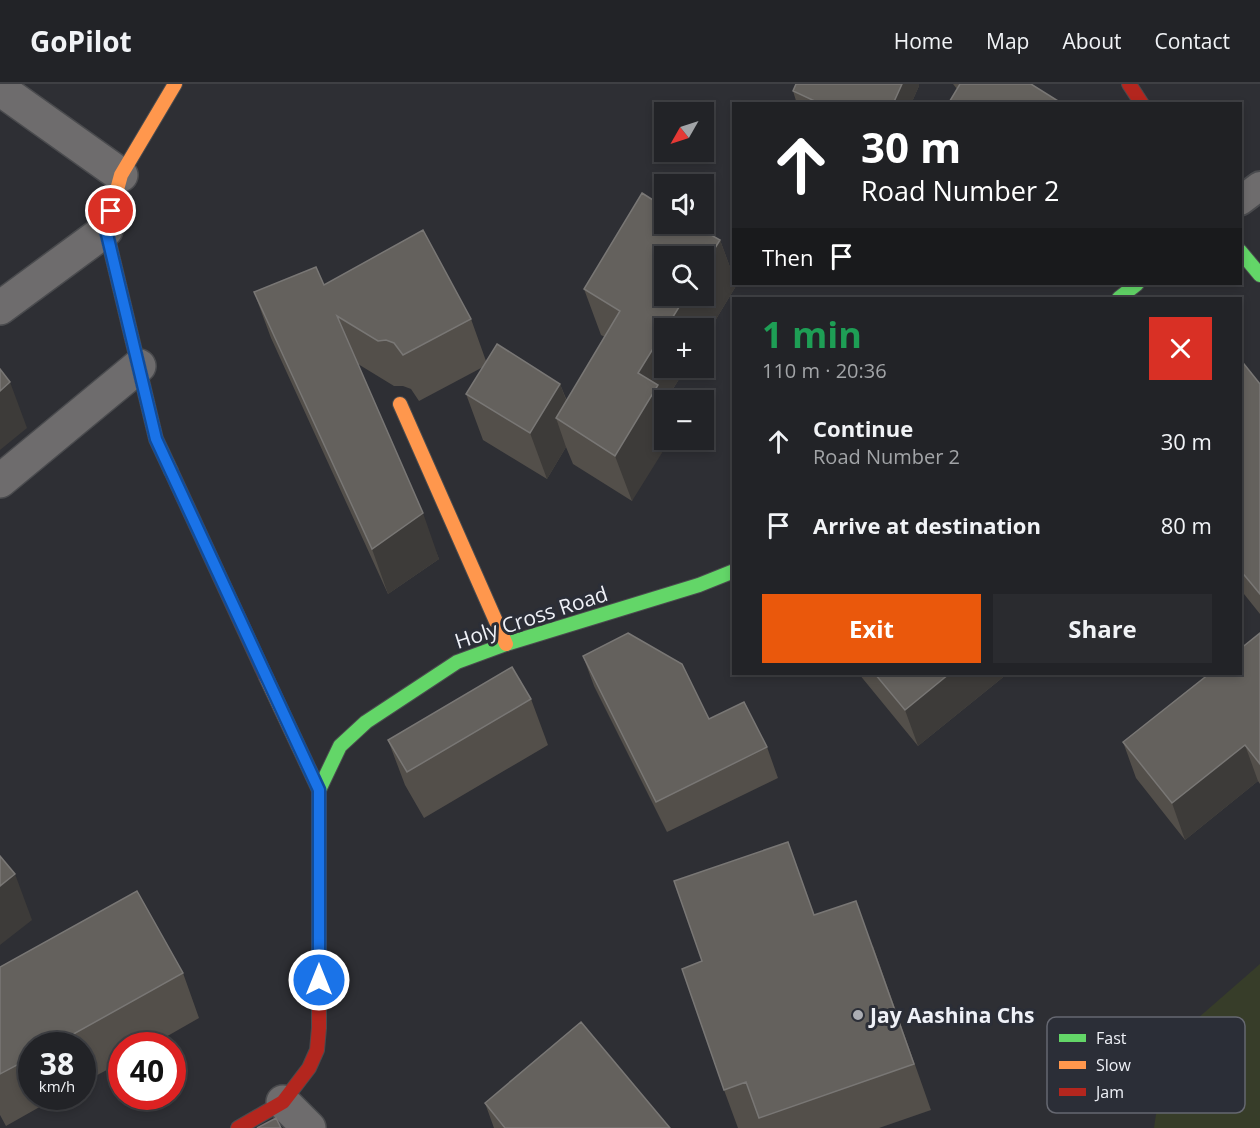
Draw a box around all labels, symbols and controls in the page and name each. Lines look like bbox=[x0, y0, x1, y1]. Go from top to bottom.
text: GoPilot bbox=[30, 22, 132, 60]
text: Home bbox=[894, 27, 953, 55]
text: Map bbox=[986, 27, 1029, 55]
text: About bbox=[1062, 27, 1122, 55]
text: Contact bbox=[1155, 27, 1230, 55]
north arrow bbox=[654, 102, 714, 162]
map controls bbox=[654, 102, 714, 450]
text: 30 m bbox=[861, 118, 961, 175]
icon: ahead bbox=[762, 126, 840, 204]
text: Road Number 2 bbox=[861, 172, 1060, 209]
button: sound bbox=[654, 174, 714, 234]
pin bbox=[85, 185, 136, 236]
icon: arrive bbox=[94, 194, 127, 227]
icon: arrive bbox=[825, 240, 858, 273]
text: Then bbox=[762, 242, 813, 272]
button: search bbox=[654, 246, 714, 306]
text: 1 min bbox=[762, 310, 862, 359]
button: close bbox=[1149, 317, 1212, 380]
button: + bbox=[654, 318, 714, 378]
text: 110 m · 20:36 bbox=[762, 357, 887, 384]
button: − bbox=[654, 390, 714, 450]
text: Continue bbox=[813, 413, 913, 443]
icon: ahead bbox=[762, 425, 795, 458]
text: 30 m bbox=[1161, 426, 1212, 456]
text: Road Number 2 bbox=[813, 443, 960, 470]
icon: arrive bbox=[762, 509, 795, 542]
text: Arrive at destination bbox=[813, 510, 1041, 540]
text: 80 m bbox=[1161, 510, 1212, 540]
street label: Holy Cross Road bbox=[451, 579, 611, 655]
button: Exit bbox=[762, 594, 981, 663]
button: Share bbox=[993, 594, 1212, 663]
position arrow bbox=[287, 948, 351, 1012]
place label: Jay Aashina Chs bbox=[868, 1001, 1034, 1029]
marker: Jay Aashina Chs bbox=[851, 1008, 865, 1022]
legend bbox=[1047, 1017, 1245, 1113]
text: Fast bbox=[1096, 1027, 1127, 1049]
speed limit sign: 40 bbox=[108, 1032, 186, 1110]
text: 38 bbox=[40, 1043, 74, 1084]
text: Slow bbox=[1096, 1054, 1131, 1076]
text: km/h bbox=[39, 1076, 75, 1096]
text: Jam bbox=[1094, 1081, 1124, 1103]

